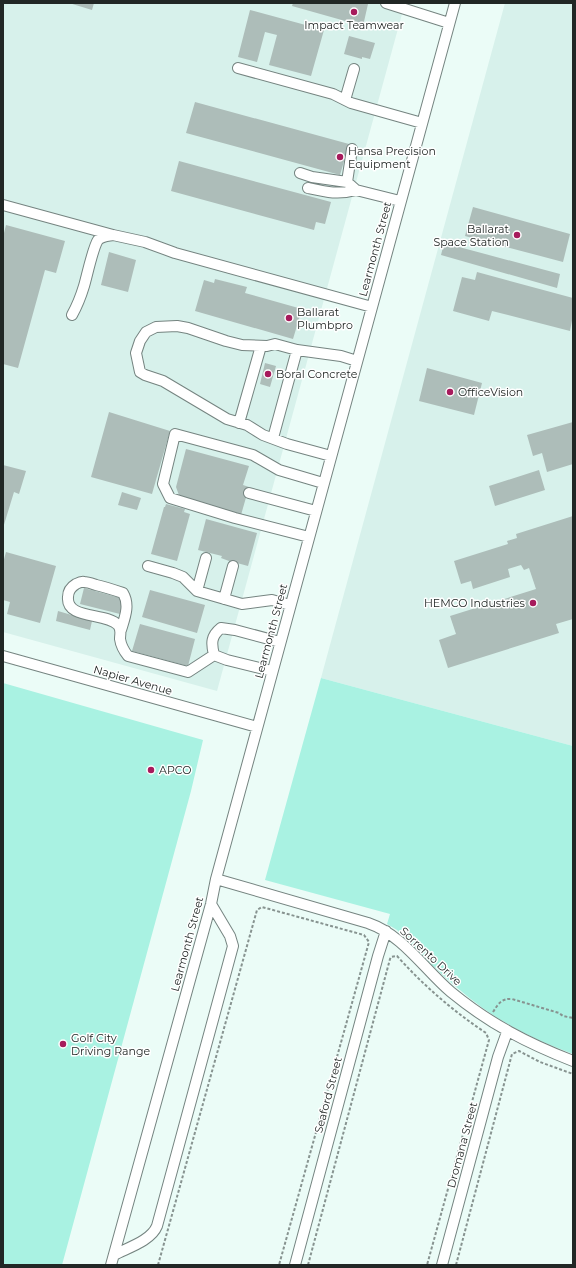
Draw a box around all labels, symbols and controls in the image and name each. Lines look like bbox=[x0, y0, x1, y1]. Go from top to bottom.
marker: Impact Teamwear bbox=[349, 7, 359, 17]
place label: Impact Teamwear bbox=[304, 18, 404, 32]
place label: Hansa Precision Equipment bbox=[348, 144, 436, 171]
marker: Hansa Precision Equipment bbox=[335, 152, 345, 162]
street label: Learmonth Street bbox=[356, 199, 395, 298]
place label: Ballarat Space Station bbox=[433, 222, 510, 249]
marker: Ballarat Space Station bbox=[512, 230, 522, 240]
place label: Ballarat Plumbpro bbox=[297, 305, 353, 332]
marker: Ballarat Plumbpro bbox=[284, 313, 294, 323]
place label: Boral Concrete bbox=[276, 367, 358, 381]
marker: Boral Concrete bbox=[263, 369, 273, 379]
place label: OfficeVision bbox=[458, 385, 523, 399]
marker: OfficeVision bbox=[445, 387, 455, 397]
street label: Learmonth Street bbox=[252, 581, 291, 680]
place label: HEMCO Industries bbox=[424, 596, 526, 610]
marker: HEMCO Industries bbox=[528, 598, 538, 608]
street label: Napier Avenue bbox=[92, 662, 174, 698]
place label: APCO bbox=[159, 763, 191, 777]
marker: APCO bbox=[146, 765, 156, 775]
street label: Learmonth Street bbox=[168, 894, 207, 993]
street label: Sorrento Drive bbox=[397, 924, 465, 988]
place label: Golf City Driving Range bbox=[71, 1031, 151, 1058]
marker: Golf City Driving Range bbox=[58, 1039, 68, 1049]
street label: Seaford Street bbox=[311, 1055, 345, 1135]
street label: Dromana Street bbox=[444, 1100, 480, 1190]

